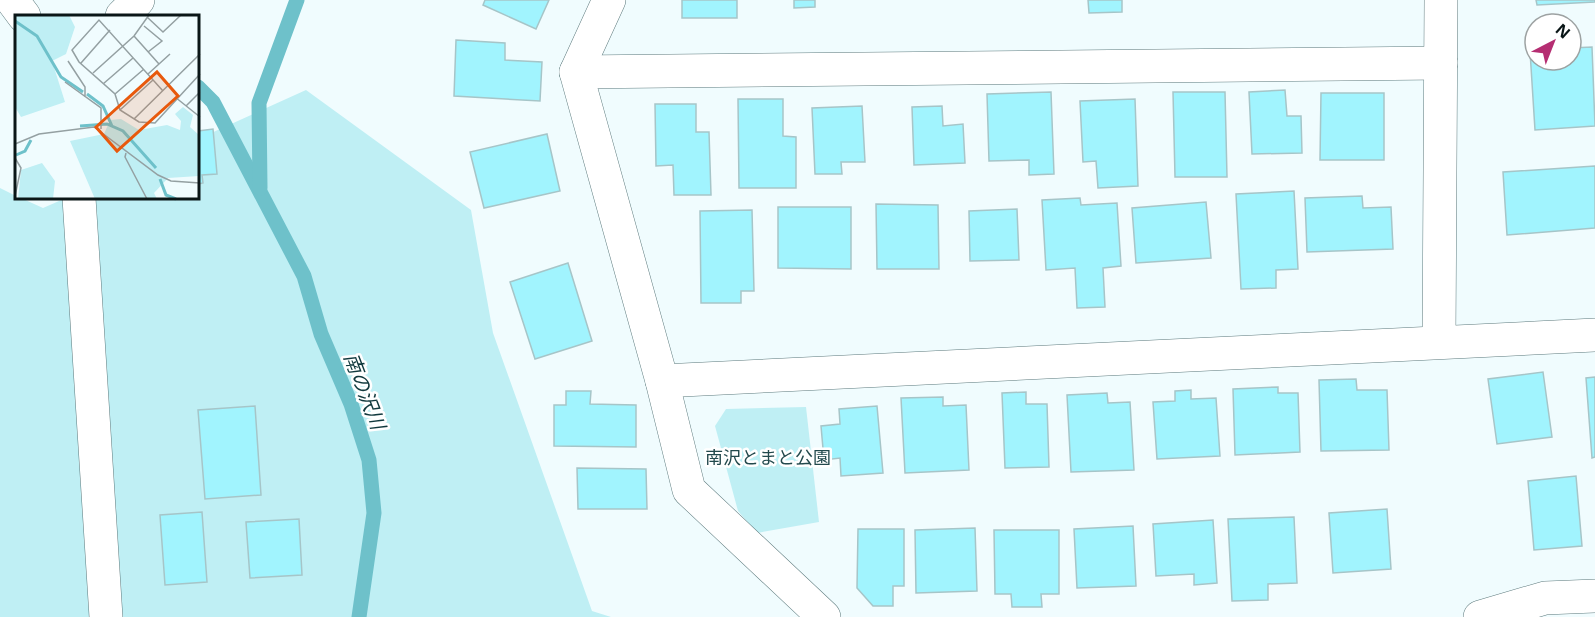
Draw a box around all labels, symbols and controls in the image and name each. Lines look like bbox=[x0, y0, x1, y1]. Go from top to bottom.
north arrow bbox=[1523, 12, 1583, 72]
inset map bbox=[15, 15, 200, 200]
text: N bbox=[1551, 18, 1575, 43]
water label: 南の沢川 bbox=[338, 349, 393, 435]
park label: 南沢とまと公園 bbox=[705, 445, 831, 469]

